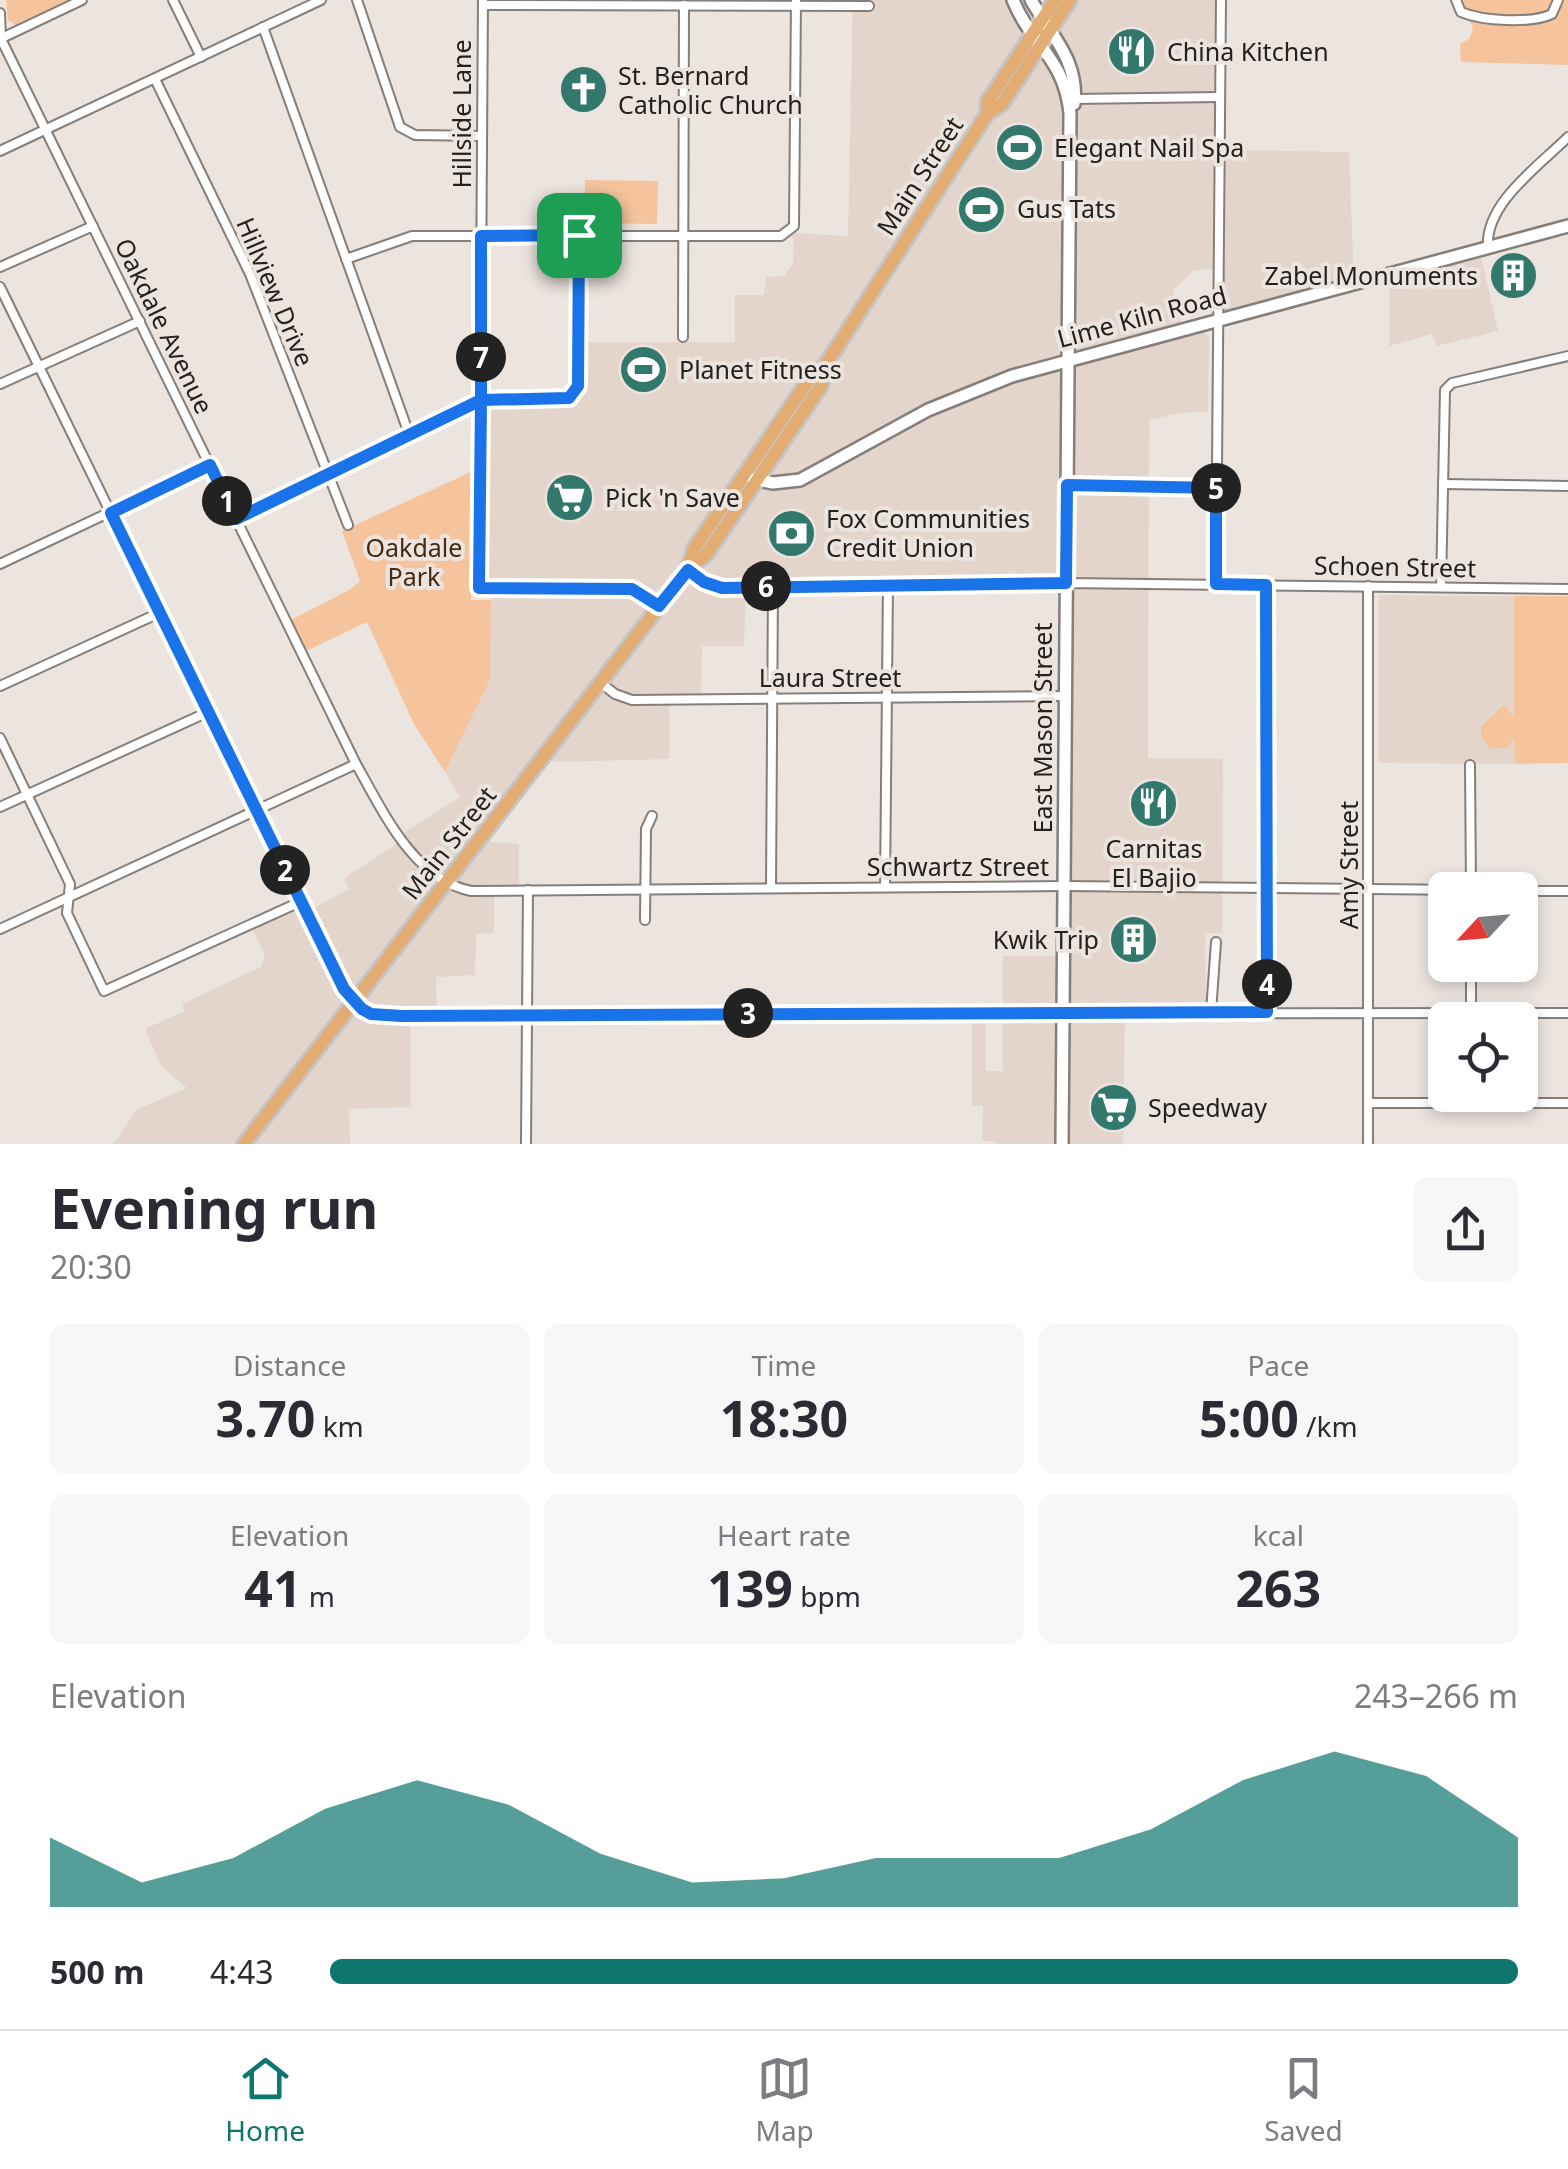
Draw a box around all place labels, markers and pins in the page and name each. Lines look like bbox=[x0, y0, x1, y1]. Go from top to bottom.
restaurant icon: China Kitchen bbox=[1106, 26, 1158, 78]
place label: China Kitchen bbox=[1167, 34, 1329, 68]
place label: St. Bernard Catholic Church bbox=[618, 58, 803, 121]
church icon: St. Bernard Catholic Church bbox=[557, 64, 609, 116]
sports icon: Elegant Nail Spa bbox=[993, 122, 1045, 174]
place label: Elegant Nail Spa bbox=[1054, 130, 1244, 164]
sports icon: Gus Tats bbox=[956, 183, 1008, 235]
place label: Gus Tats bbox=[1017, 191, 1116, 225]
pin bbox=[537, 193, 622, 278]
building icon: Zabel Monuments bbox=[1487, 250, 1539, 302]
place label: Zabel Monuments bbox=[1265, 258, 1478, 292]
pin: 7 bbox=[456, 332, 506, 382]
sports icon: Planet Fitness bbox=[618, 344, 670, 396]
place label: Planet Fitness bbox=[679, 352, 842, 386]
pin: 5 bbox=[1191, 463, 1241, 513]
supermarket icon: Pick 'n Save bbox=[544, 472, 596, 524]
pin: 1 bbox=[202, 476, 252, 526]
place label: Pick 'n Save bbox=[605, 480, 740, 514]
place label: Fox Communities Credit Union bbox=[826, 501, 1030, 564]
bank icon: Fox Communities Credit Union bbox=[765, 507, 817, 559]
pin: 6 bbox=[741, 561, 791, 611]
restaurant icon: Carnitas El Bajio bbox=[1128, 777, 1180, 829]
place label: Carnitas El Bajio bbox=[1105, 831, 1203, 894]
pin: 2 bbox=[260, 845, 310, 895]
building icon: Kwik Trip bbox=[1108, 914, 1160, 966]
place label: Kwik Trip bbox=[993, 922, 1099, 956]
pin: 4 bbox=[1242, 959, 1292, 1009]
pin: 3 bbox=[723, 988, 773, 1038]
supermarket icon: Speedway bbox=[1087, 1082, 1139, 1134]
place label: Speedway bbox=[1148, 1090, 1267, 1124]

